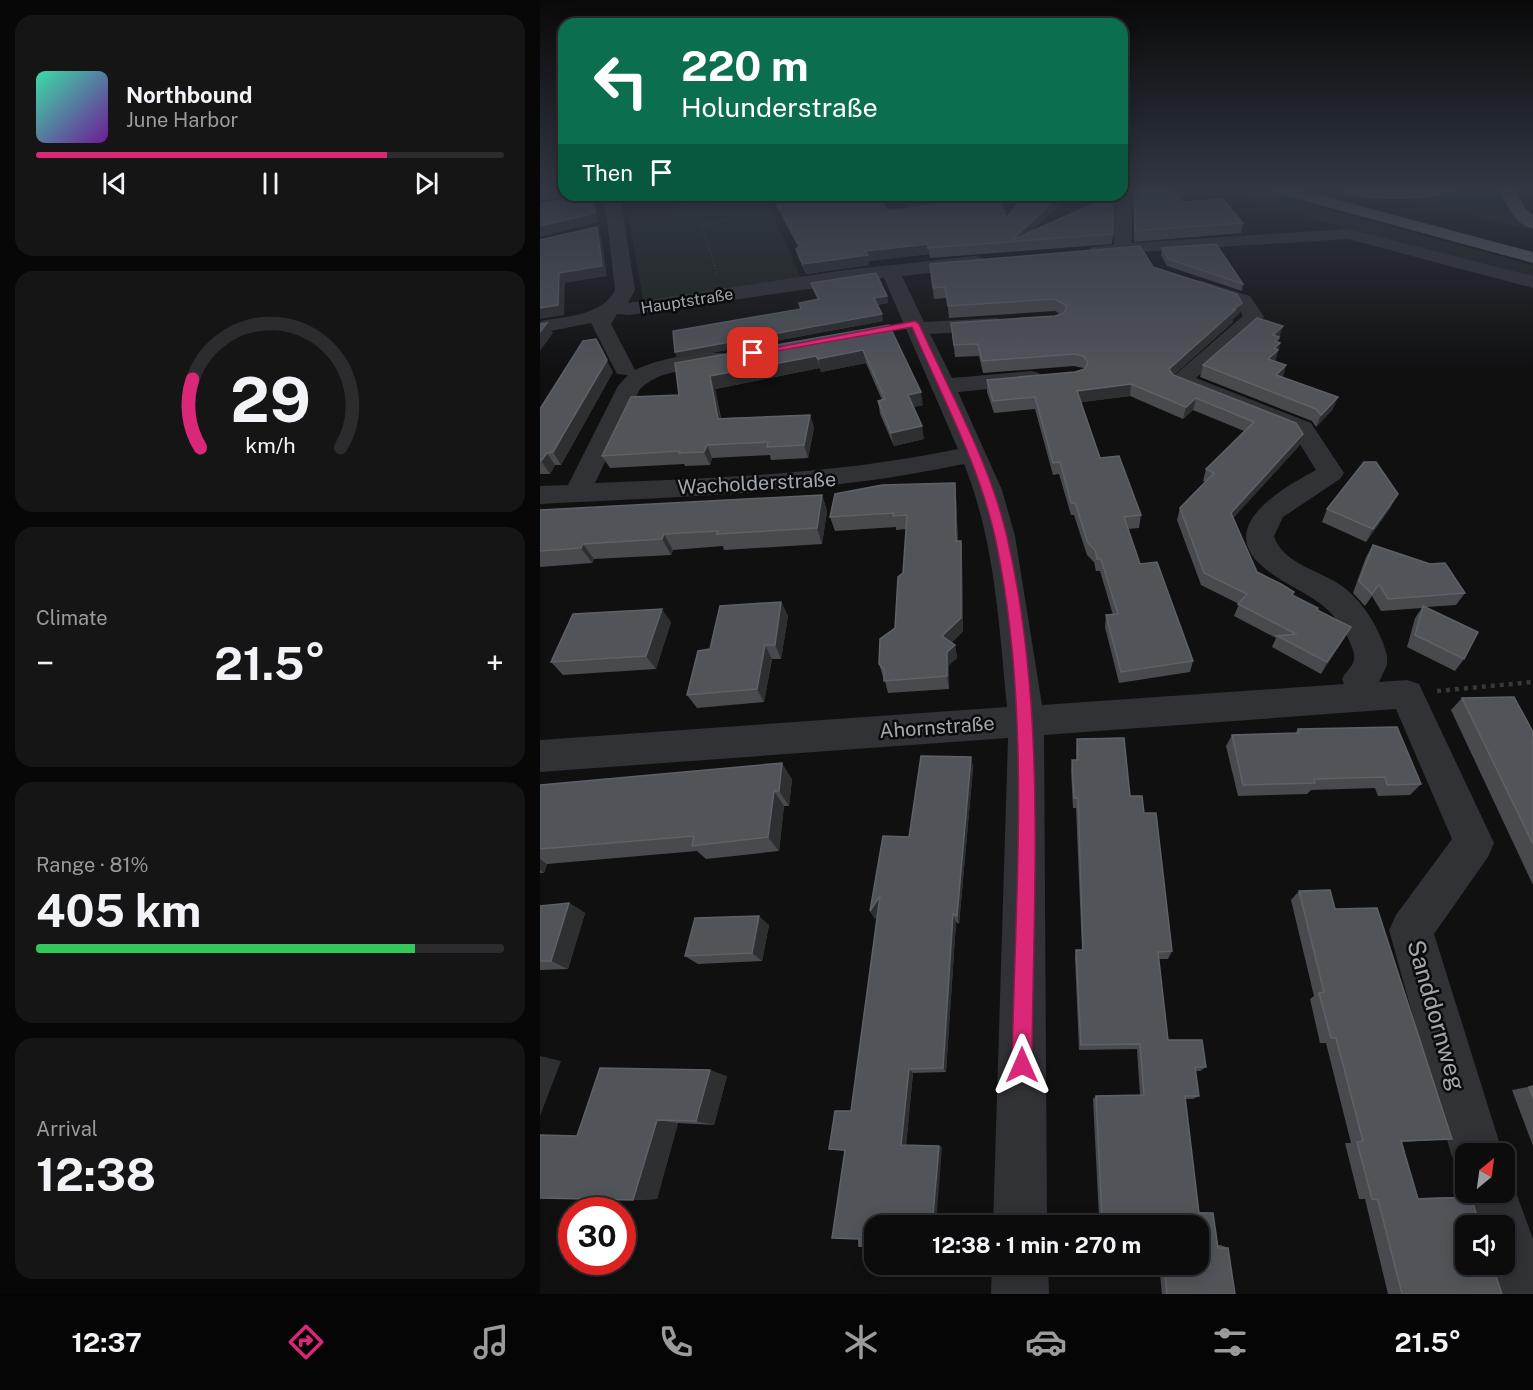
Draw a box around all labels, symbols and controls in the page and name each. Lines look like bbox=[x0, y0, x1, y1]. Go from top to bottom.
text: 220 m bbox=[681, 41, 809, 90]
icon: left bbox=[582, 42, 660, 120]
text: Northbound bbox=[126, 82, 252, 108]
text: Holunderstraße bbox=[681, 91, 878, 123]
text: June Harbor bbox=[126, 108, 238, 132]
icon: arrive bbox=[645, 156, 678, 189]
text: Then bbox=[582, 160, 633, 186]
icon: previous bbox=[98, 167, 131, 200]
icon: pause bbox=[254, 167, 287, 200]
icon: next bbox=[410, 167, 443, 200]
street label: Hauptstraße bbox=[639, 284, 735, 318]
pin bbox=[727, 327, 778, 378]
icon: arrive bbox=[736, 336, 769, 369]
text: 29 bbox=[230, 363, 310, 436]
text: km/h bbox=[245, 434, 295, 459]
street label: Wacholderstraße bbox=[677, 467, 837, 499]
text: Climate bbox=[36, 606, 108, 630]
text: 21.5° bbox=[214, 637, 326, 690]
text: − bbox=[36, 644, 54, 682]
text: + bbox=[486, 644, 504, 682]
street label: Ahornstraße bbox=[878, 711, 996, 743]
text: Range · 81% bbox=[36, 853, 149, 877]
text: 405 km bbox=[36, 884, 201, 937]
street label: Sanddornweg bbox=[1402, 937, 1472, 1093]
position arrow bbox=[990, 1033, 1054, 1097]
text: Arrival bbox=[36, 1117, 98, 1141]
north arrow bbox=[1455, 1143, 1515, 1203]
map controls bbox=[1455, 1143, 1515, 1275]
text: 12:38 bbox=[36, 1148, 156, 1201]
speed limit sign: 30 bbox=[558, 1197, 636, 1275]
button: sound bbox=[1455, 1215, 1515, 1275]
text: 12:38 · 1 min · 270 m bbox=[932, 1232, 1141, 1258]
icon: directions bbox=[285, 1321, 327, 1363]
icon: music bbox=[470, 1321, 512, 1363]
icon: phone bbox=[655, 1321, 697, 1363]
icon: climate bbox=[840, 1321, 882, 1363]
icon: car bbox=[1025, 1321, 1067, 1363]
icon: filters bbox=[1209, 1321, 1251, 1363]
text: 12:37 bbox=[71, 1326, 142, 1358]
text: 21.5° bbox=[1394, 1326, 1461, 1358]

